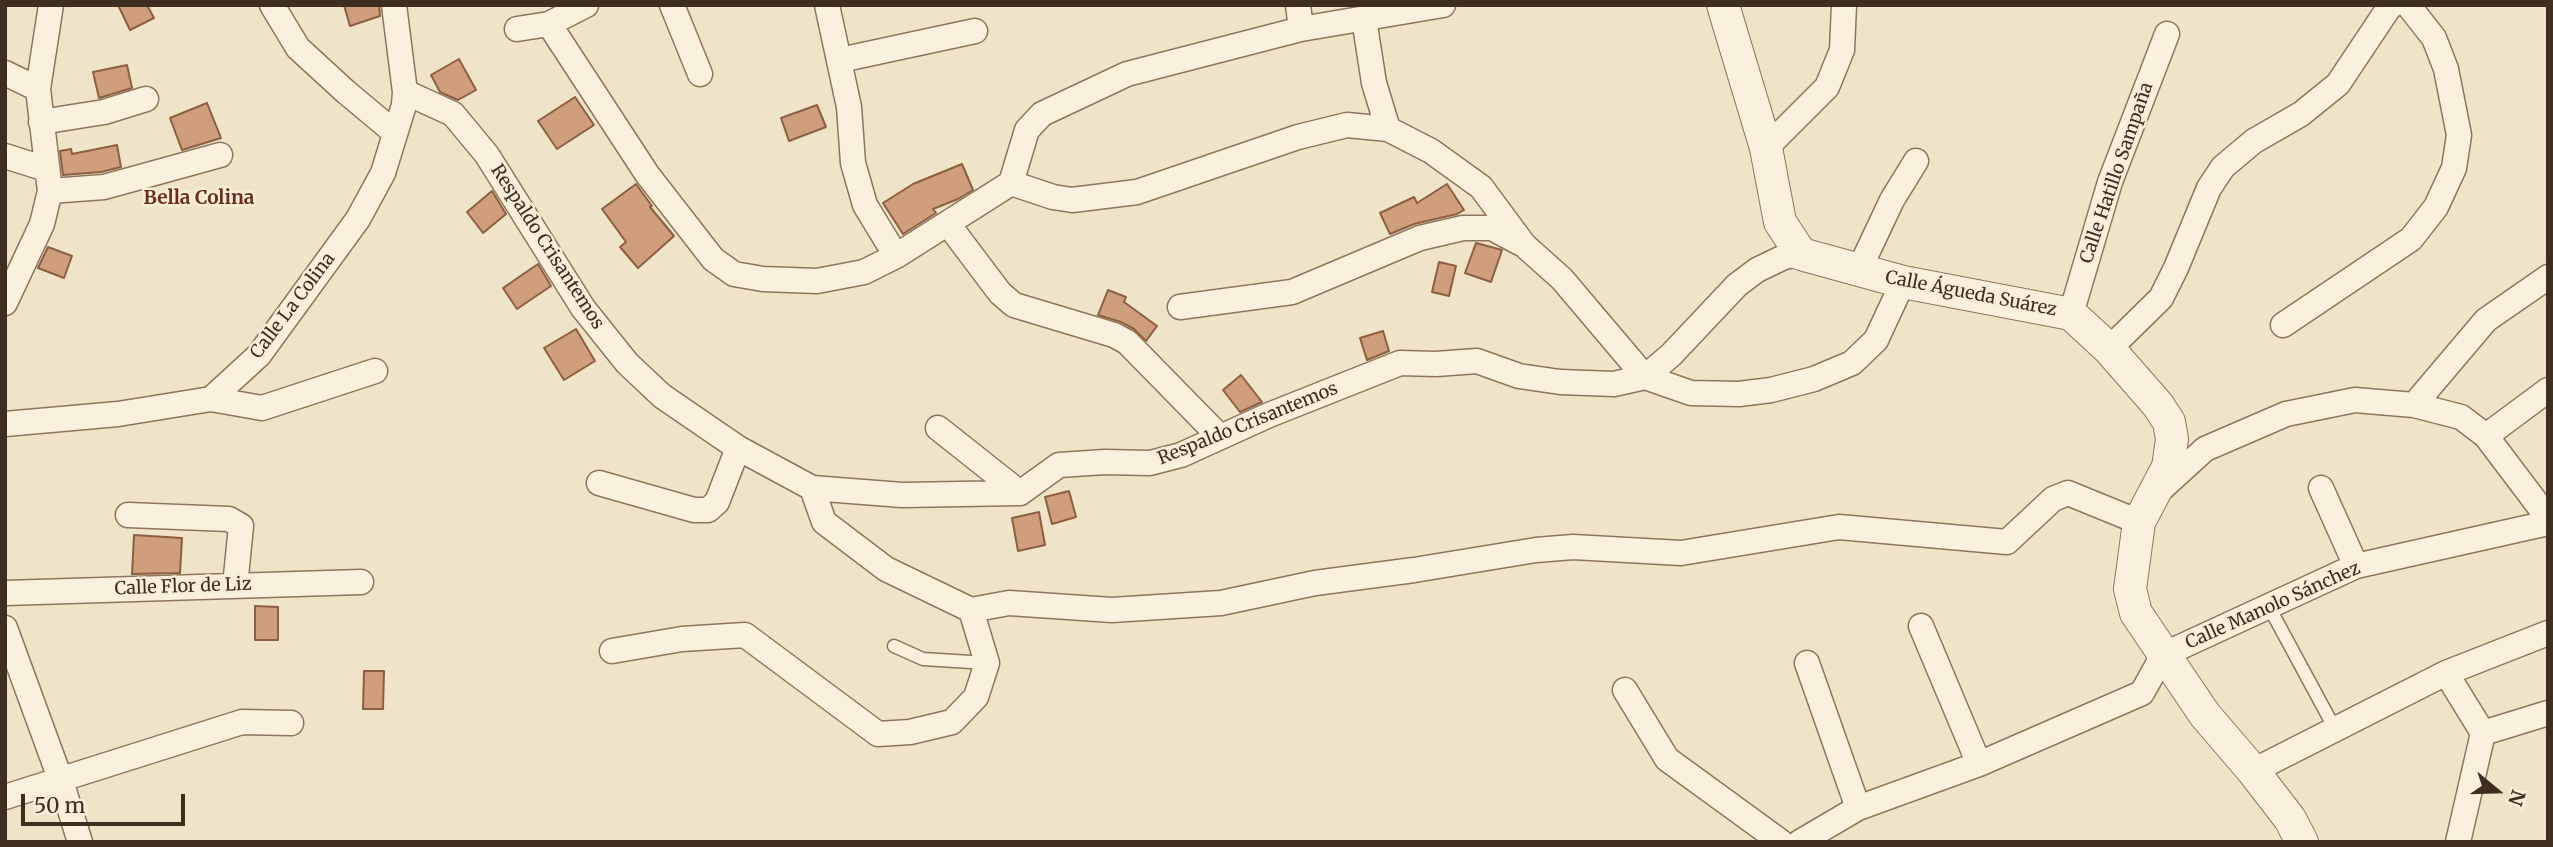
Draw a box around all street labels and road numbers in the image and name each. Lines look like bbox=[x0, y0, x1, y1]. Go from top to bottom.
street label: Calle Hatillo Sampaña bbox=[2076, 80, 2158, 266]
street label: Respaldo Crisantemos bbox=[486, 161, 608, 333]
street label: Calle La Colina bbox=[246, 249, 340, 363]
street label: Calle Águeda Suárez bbox=[1883, 267, 2059, 321]
street label: Respaldo Crisantemos bbox=[1155, 378, 1341, 470]
street label: Calle Manolo Sánchez bbox=[2182, 558, 2364, 654]
street label: Calle Flor de Liz bbox=[114, 574, 252, 600]

